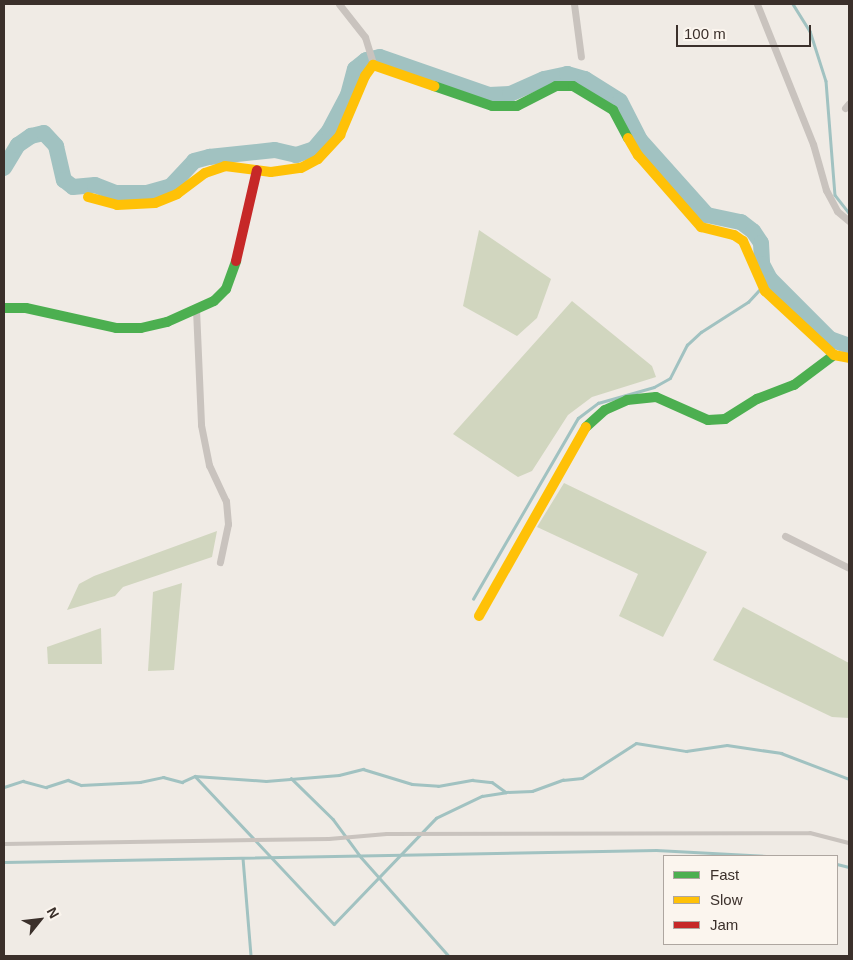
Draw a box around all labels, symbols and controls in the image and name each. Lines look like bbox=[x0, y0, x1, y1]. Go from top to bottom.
scale bar bbox=[678, 15, 813, 47]
text: 100 m bbox=[684, 25, 726, 42]
legend bbox=[663, 855, 838, 945]
text: Fast bbox=[710, 866, 739, 883]
text: Slow bbox=[710, 891, 743, 908]
north arrow bbox=[15, 895, 65, 945]
text: N bbox=[44, 904, 63, 921]
text: Jam bbox=[710, 916, 738, 933]

